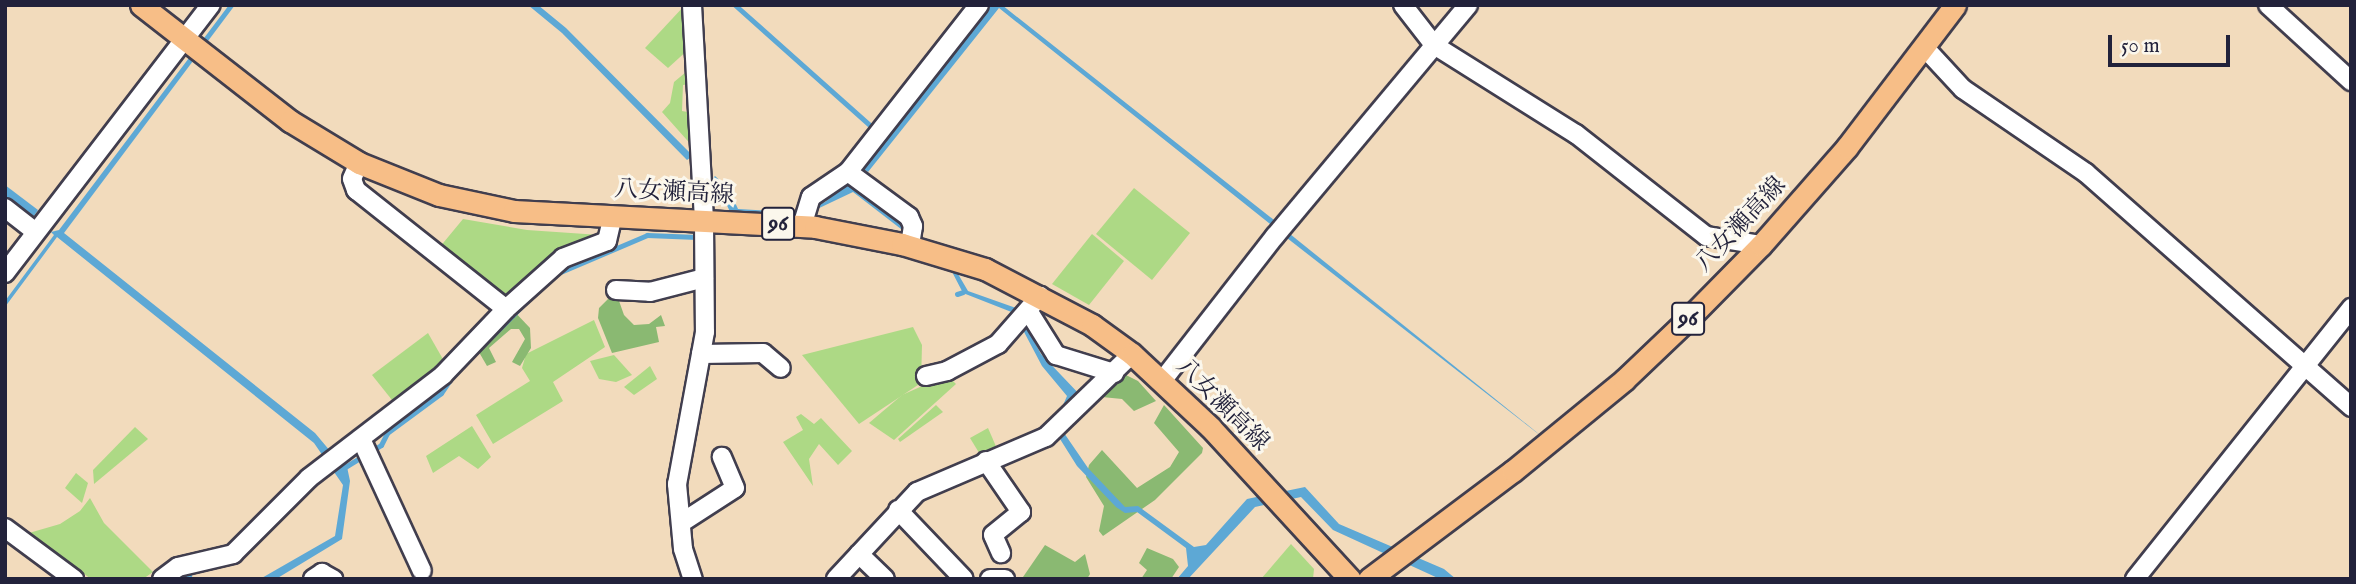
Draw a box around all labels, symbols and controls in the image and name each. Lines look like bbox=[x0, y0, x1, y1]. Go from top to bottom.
scale bar bbox=[2111, 21, 2234, 65]
text: 50 m bbox=[2121, 33, 2160, 60]
street label: 八女瀬高線 bbox=[1690, 171, 1792, 279]
street label: 八女瀬高線 bbox=[613, 175, 735, 211]
road number: 96 bbox=[760, 204, 796, 244]
road number: 96 bbox=[1670, 300, 1706, 338]
street label: 八女瀬高線 bbox=[1169, 352, 1275, 458]

